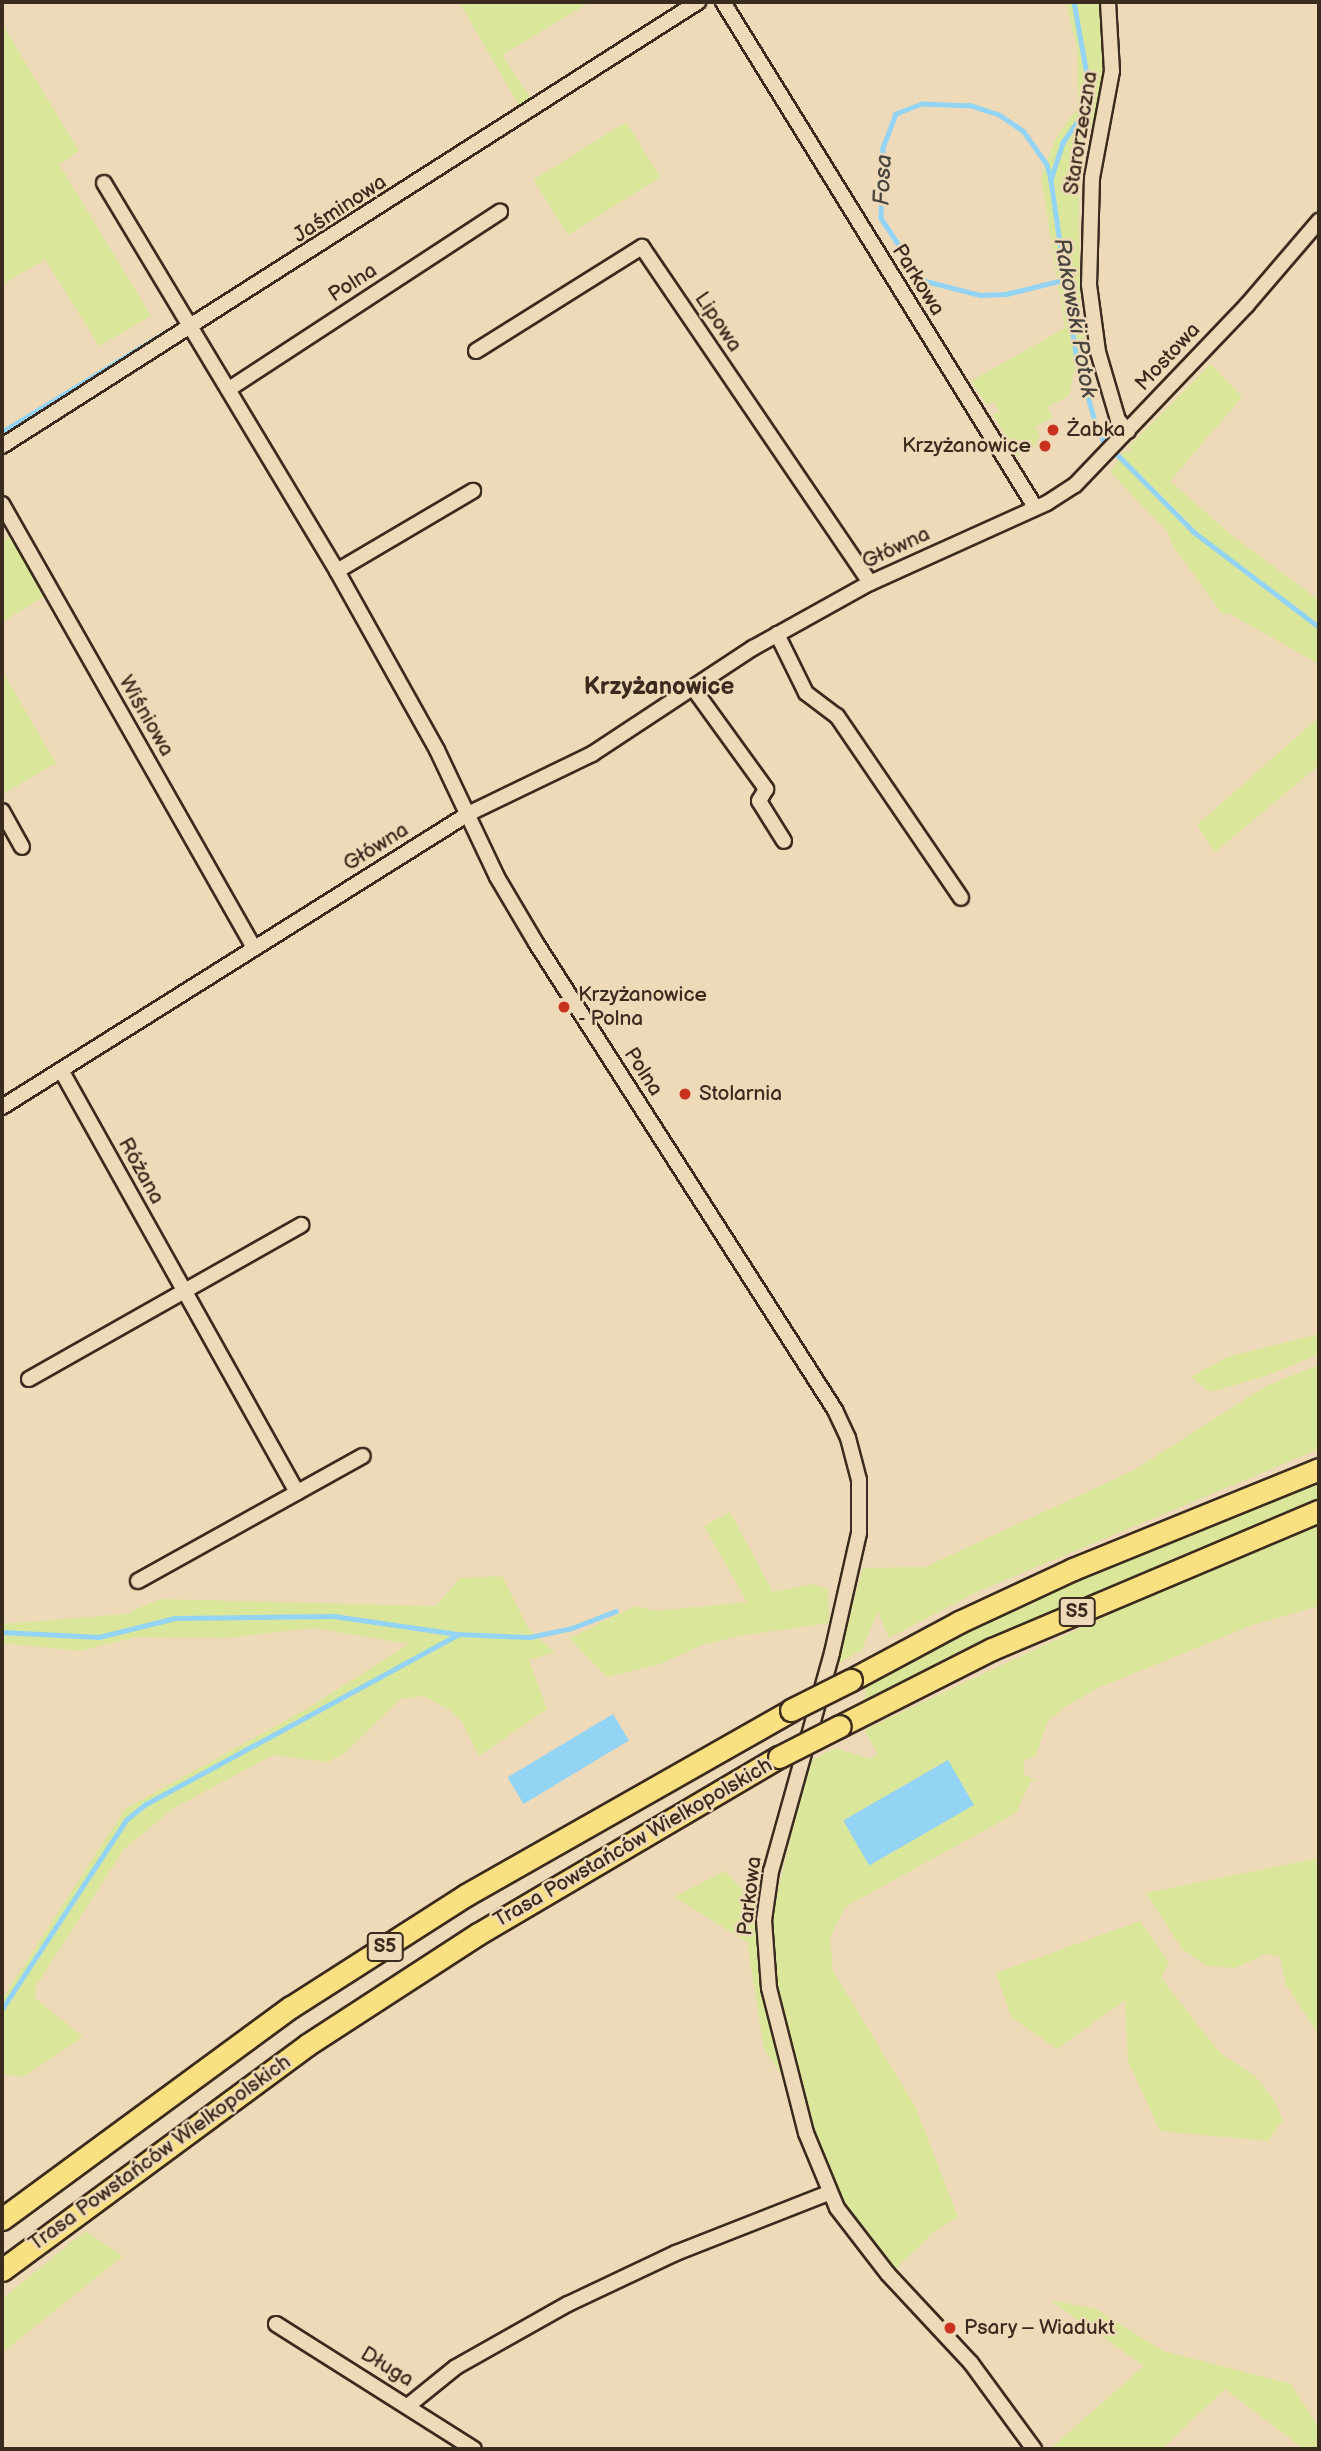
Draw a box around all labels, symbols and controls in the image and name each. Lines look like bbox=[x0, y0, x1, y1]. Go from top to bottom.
street label: Starorzeczna bbox=[1059, 70, 1103, 196]
water label: Fosa bbox=[868, 154, 898, 206]
street label: Jaśminowa bbox=[289, 170, 391, 248]
water label: Rakowski Potok bbox=[1047, 236, 1103, 400]
street label: Parkowa bbox=[886, 240, 950, 320]
street label: Polna bbox=[324, 258, 382, 308]
street label: Lipowa bbox=[689, 287, 747, 357]
street label: Mostowa bbox=[1130, 318, 1206, 396]
place label: Żabka bbox=[1067, 417, 1125, 443]
marker: Żabka bbox=[1045, 422, 1061, 438]
place label: Krzyżanowice bbox=[902, 433, 1031, 459]
marker: Krzyżanowice bbox=[1037, 438, 1053, 454]
street label: Główna bbox=[858, 521, 934, 575]
street label: Wiśniowa bbox=[113, 671, 179, 761]
district label: Krzyżanowice bbox=[584, 673, 734, 701]
street label: Główna bbox=[339, 817, 413, 877]
place label: Krzyżanowice - Polna bbox=[578, 982, 707, 1032]
marker: Krzyżanowice - Polna bbox=[556, 999, 572, 1015]
street label: Polna bbox=[618, 1043, 668, 1101]
place label: Stolarnia bbox=[699, 1081, 782, 1107]
marker: Stolarnia bbox=[677, 1086, 693, 1102]
street label: Różana bbox=[112, 1133, 170, 1209]
road number: S5 bbox=[1058, 1596, 1096, 1628]
street label: Trasa Powstańców Wielkopolskich bbox=[489, 1753, 777, 1933]
street label: Parkowa bbox=[733, 1855, 767, 1937]
road number: S5 bbox=[366, 1932, 404, 1963]
street label: Trasa Powstańców Wielkopolskich bbox=[24, 2049, 296, 2257]
place label: Psary – Wiadukt bbox=[964, 2315, 1119, 2341]
marker: Psary – Wiadukt bbox=[942, 2320, 958, 2336]
street label: Długa bbox=[356, 2341, 418, 2393]

